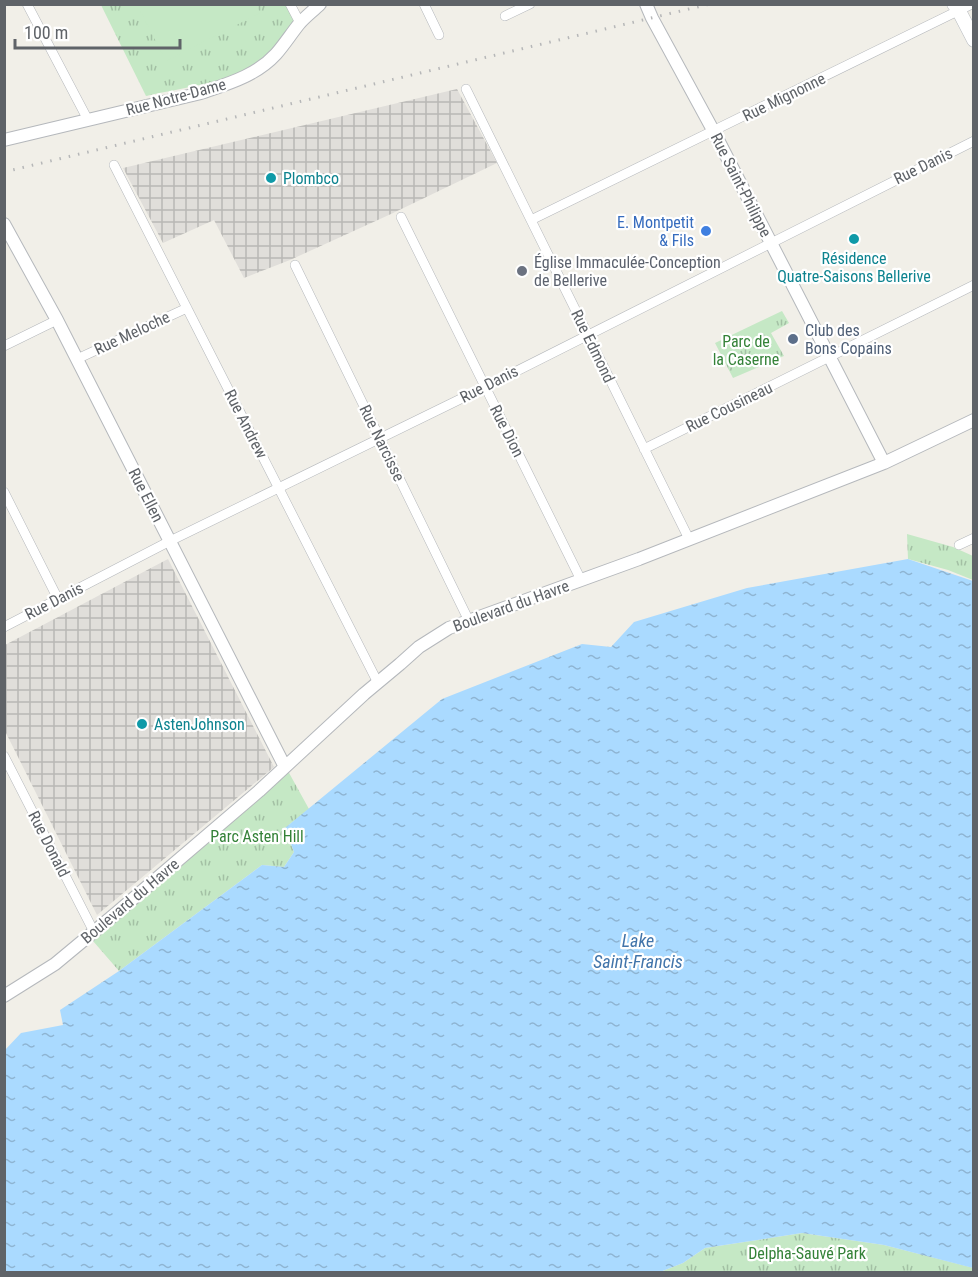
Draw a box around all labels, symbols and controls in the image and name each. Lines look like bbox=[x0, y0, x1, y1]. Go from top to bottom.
scale bar bbox=[15, 12, 180, 50]
text: 100 m bbox=[24, 22, 68, 43]
street label: Rue Mignonne bbox=[739, 69, 829, 125]
street label: Rue Notre-Dame bbox=[124, 75, 228, 119]
street label: Rue Saint-Philippe bbox=[707, 130, 775, 240]
street label: Rue Danis bbox=[891, 144, 955, 188]
place label: Plombco bbox=[283, 169, 339, 188]
marker: Plombco bbox=[264, 171, 278, 185]
place label: E. Montpetit & Fils bbox=[617, 213, 694, 250]
marker: E. Montpetit & Fils bbox=[699, 224, 713, 238]
marker: Résidence Quatre-Saisons Bellerive bbox=[847, 232, 861, 246]
place label: Résidence Quatre-Saisons Bellerive bbox=[777, 249, 931, 286]
place label: Église Immaculée-Conception de Bellerive bbox=[534, 253, 721, 290]
marker: Église Immaculée-Conception de Bellerive bbox=[515, 264, 529, 278]
street label: Rue Edmond bbox=[567, 306, 619, 386]
street label: Rue Meloche bbox=[91, 307, 173, 359]
place label: Club des Bons Copains bbox=[805, 321, 892, 358]
park label: Parc de la Caserne bbox=[713, 332, 779, 369]
marker: Club des Bons Copains bbox=[786, 332, 800, 346]
street label: Rue Danis bbox=[457, 361, 521, 407]
street label: Rue Cousineau bbox=[683, 378, 775, 436]
street label: Rue Andrew bbox=[221, 386, 271, 462]
street label: Rue Narcisse bbox=[355, 402, 409, 484]
street label: Rue Dion bbox=[486, 402, 528, 460]
street label: Rue Ellen bbox=[124, 465, 168, 525]
street label: Boulevard du Havre bbox=[450, 576, 572, 636]
street label: Rue Danis bbox=[22, 578, 86, 624]
place label: AstenJohnson bbox=[154, 715, 245, 734]
marker: AstenJohnson bbox=[135, 717, 149, 731]
street label: Rue Donald bbox=[24, 808, 74, 880]
park label: Parc Asten Hill bbox=[210, 827, 304, 846]
street label: Boulevard du Havre bbox=[77, 854, 183, 948]
water label: Lake Saint-Francis bbox=[593, 930, 683, 972]
park label: Delpha-Sauvé Park bbox=[748, 1244, 867, 1263]

